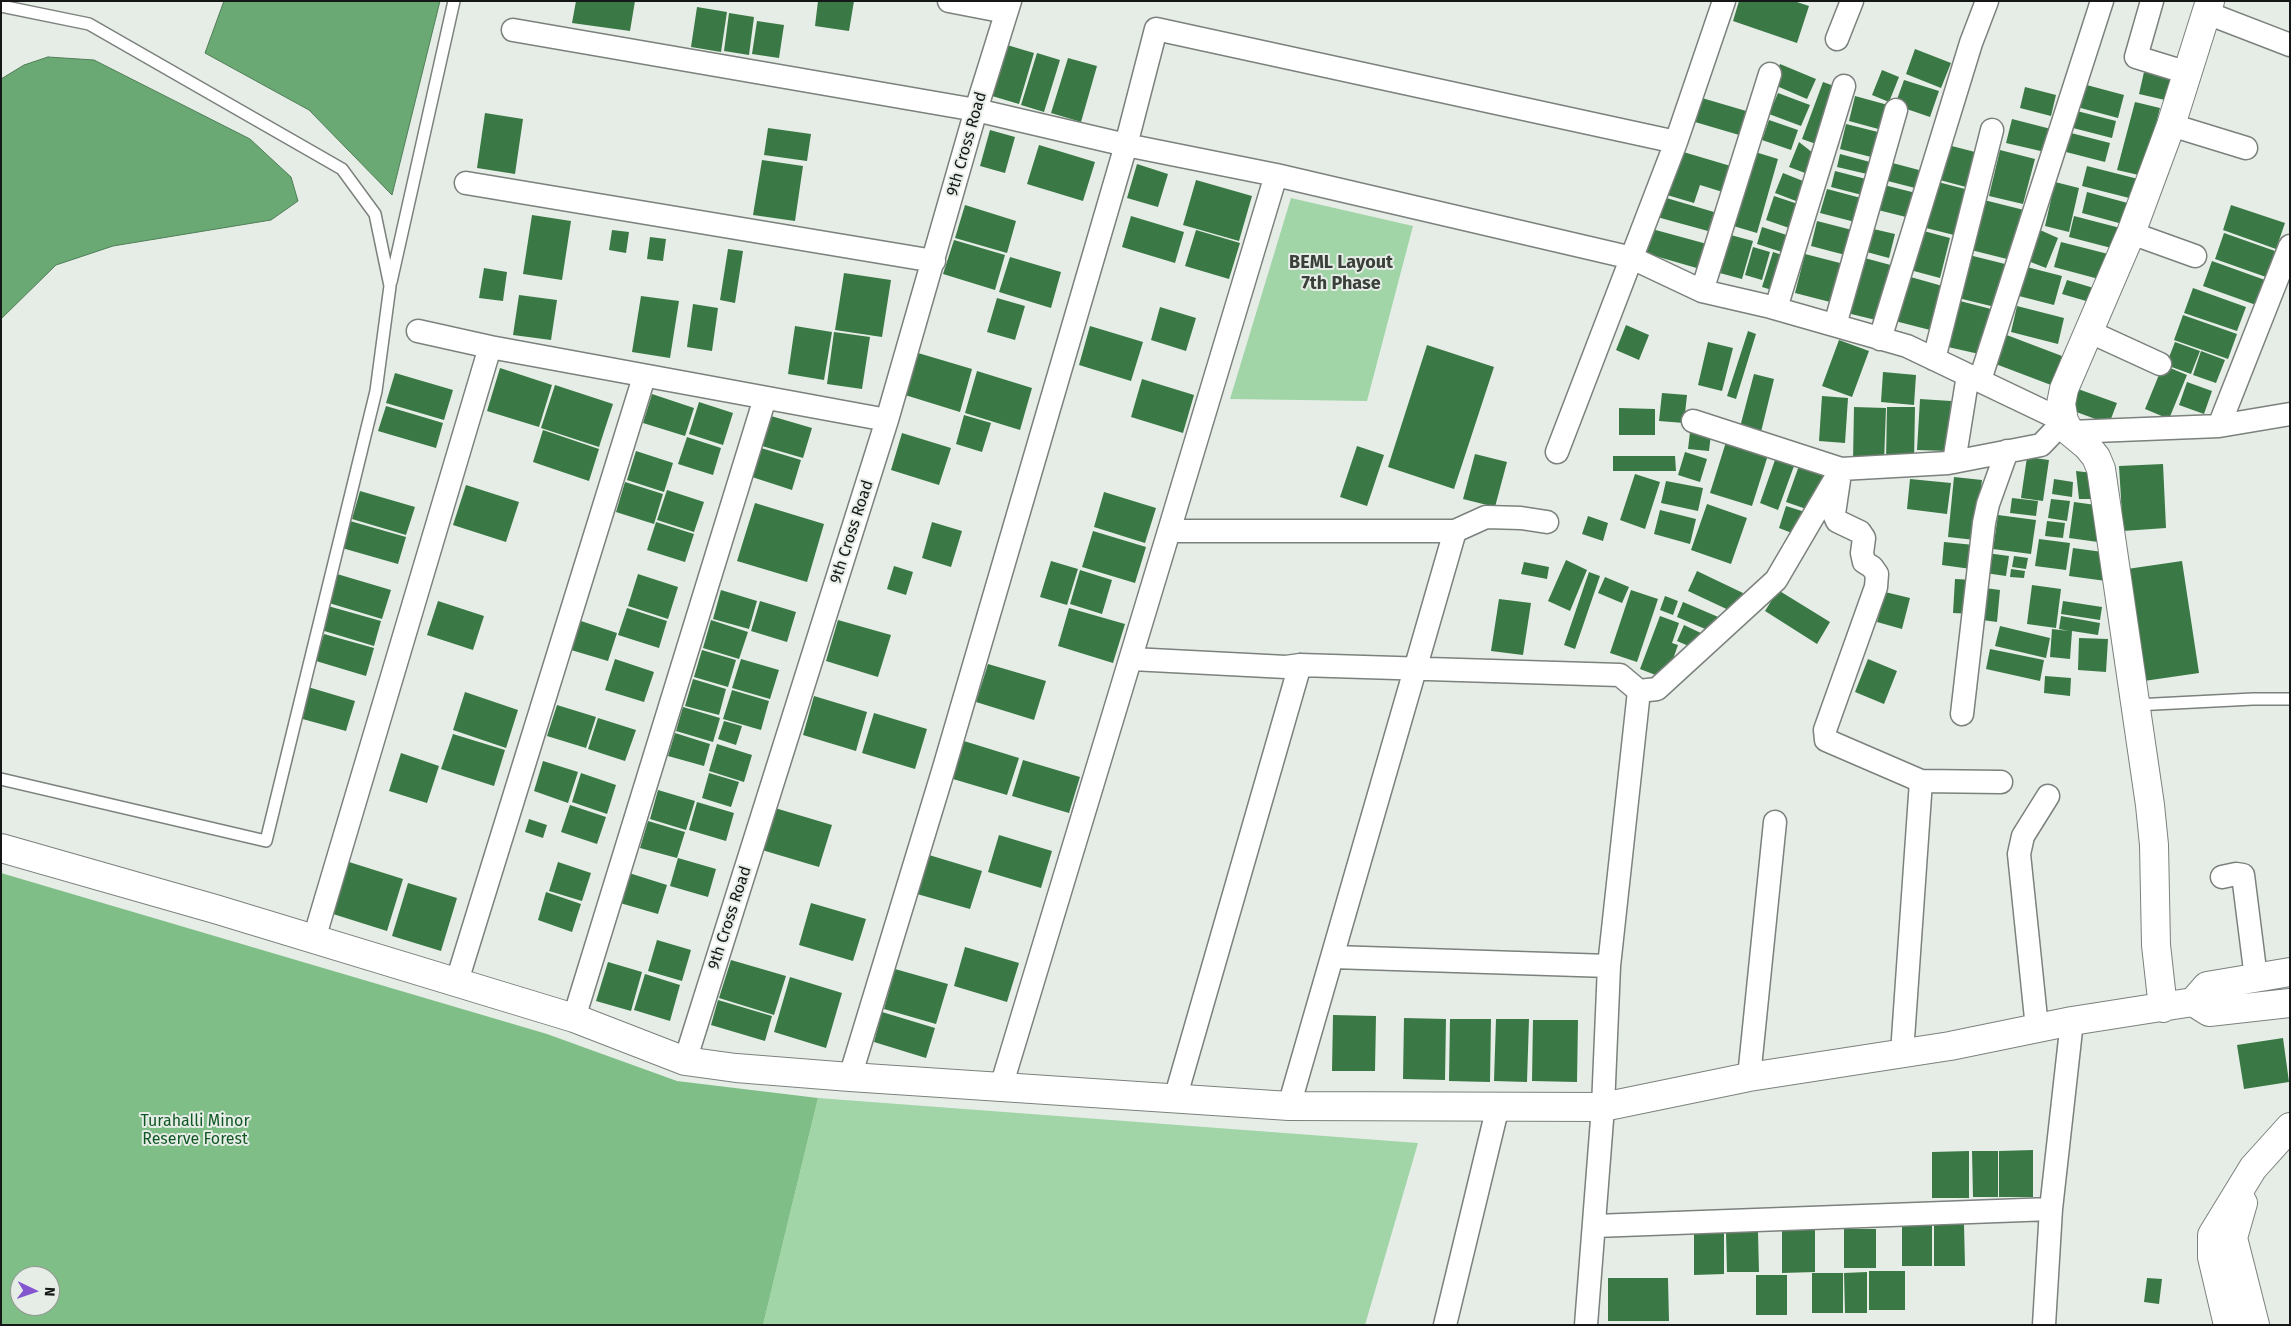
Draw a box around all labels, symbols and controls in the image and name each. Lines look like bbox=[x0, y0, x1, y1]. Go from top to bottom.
street label: 9th Cross Road bbox=[943, 90, 991, 198]
district label: BEML Layout 7th Phase bbox=[1289, 252, 1393, 294]
street label: 9th Cross Road bbox=[826, 478, 878, 586]
street label: 9th Cross Road bbox=[704, 864, 756, 972]
park label: Turahalli Minor Reserve Forest bbox=[140, 1112, 250, 1150]
north arrow bbox=[10, 1266, 60, 1316]
text: N bbox=[41, 1287, 58, 1297]

